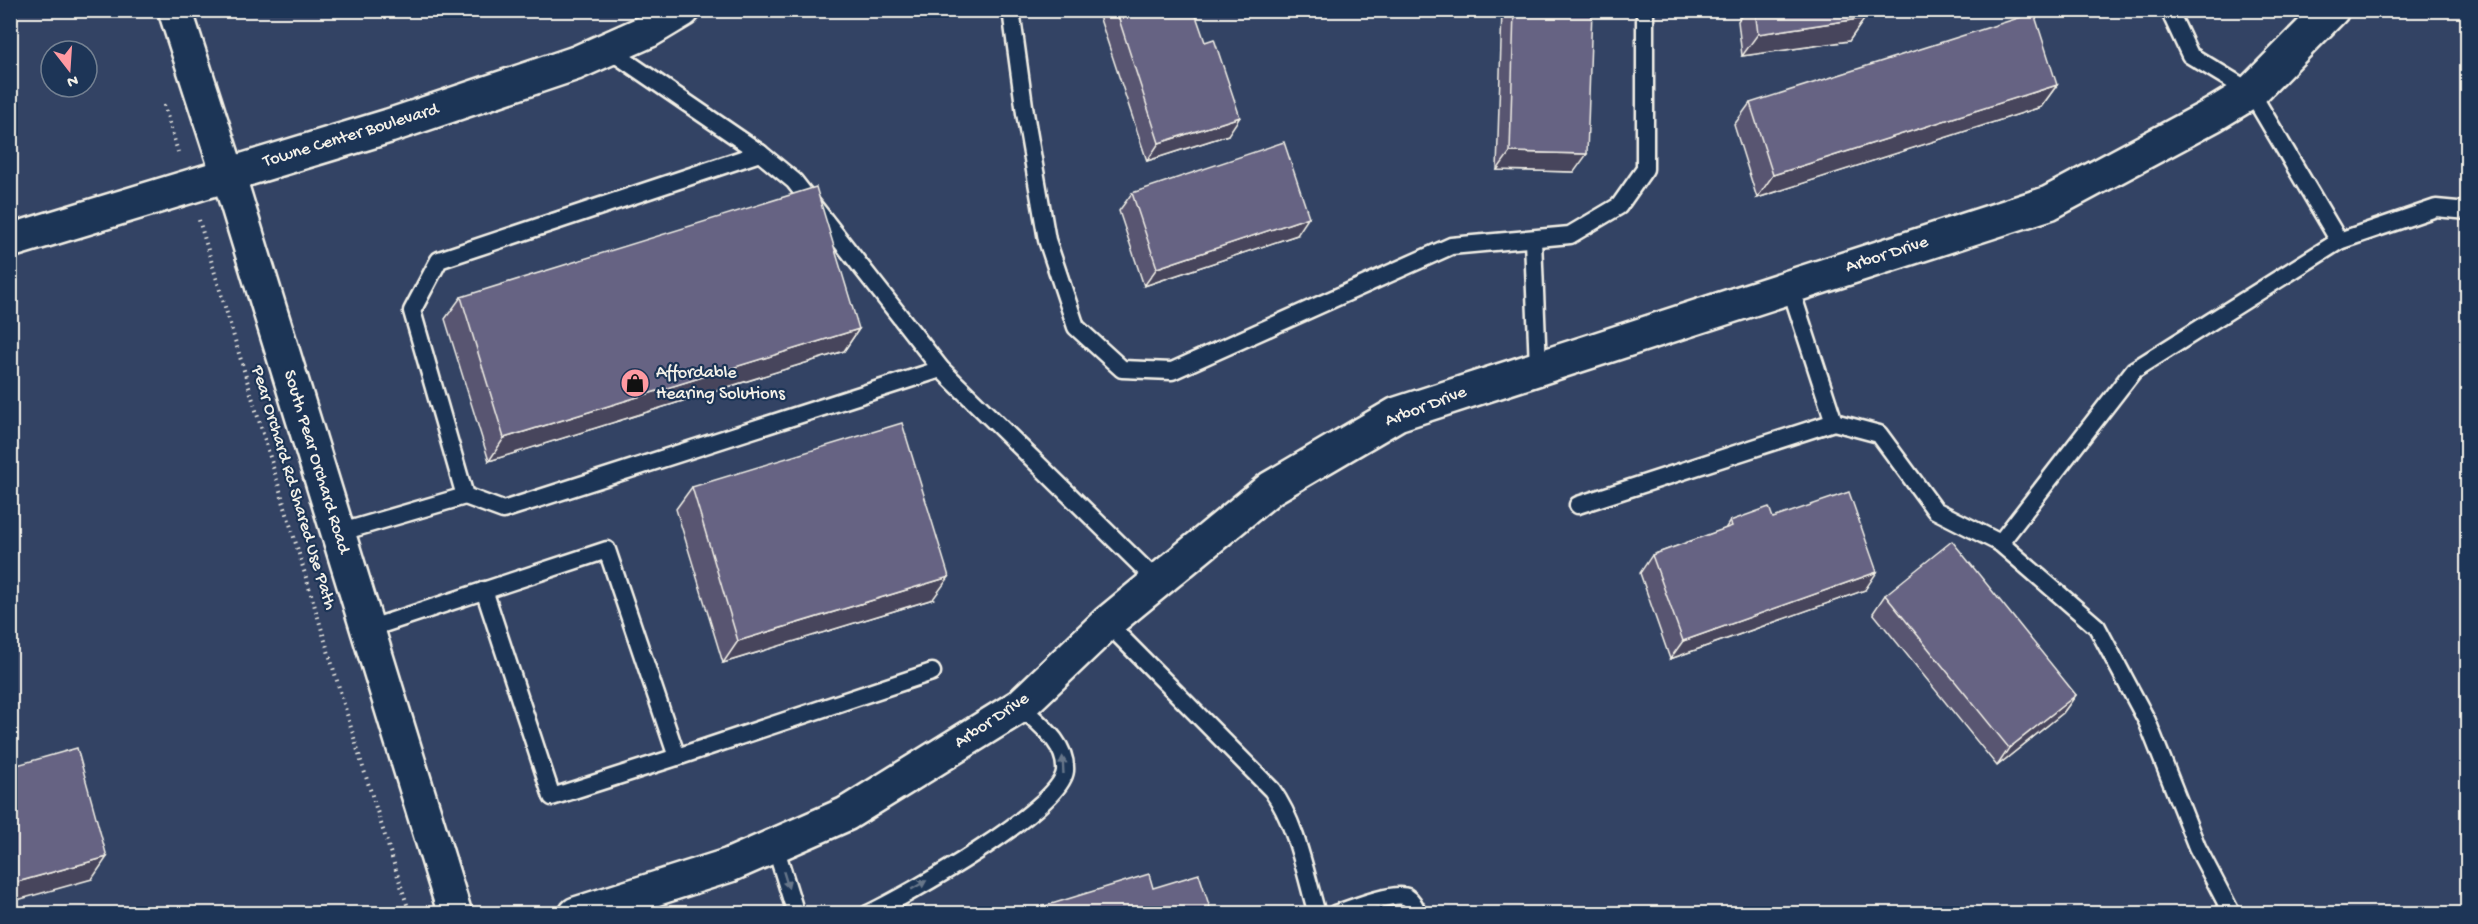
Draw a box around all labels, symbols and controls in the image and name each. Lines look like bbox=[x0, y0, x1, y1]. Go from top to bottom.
north arrow bbox=[39, 39, 99, 99]
text: N bbox=[64, 69, 80, 91]
street label: Towne Center Boulevard bbox=[260, 99, 443, 173]
street label: Arbor Drive bbox=[1843, 232, 1932, 278]
street label: Pear Orchard Rd Shared Use Path bbox=[245, 362, 340, 613]
place label: Affordable Hearing Solutions bbox=[656, 363, 786, 405]
shop icon: Affordable Hearing Solutions bbox=[619, 367, 651, 399]
street label: South Pear Orchard Road bbox=[278, 368, 354, 558]
street label: Arbor Drive bbox=[1382, 382, 1470, 432]
street label: Arbor Drive bbox=[951, 688, 1034, 754]
one-way arrow bbox=[1059, 755, 1068, 774]
one-way arrow bbox=[782, 871, 791, 889]
one-way arrow bbox=[911, 880, 928, 890]

